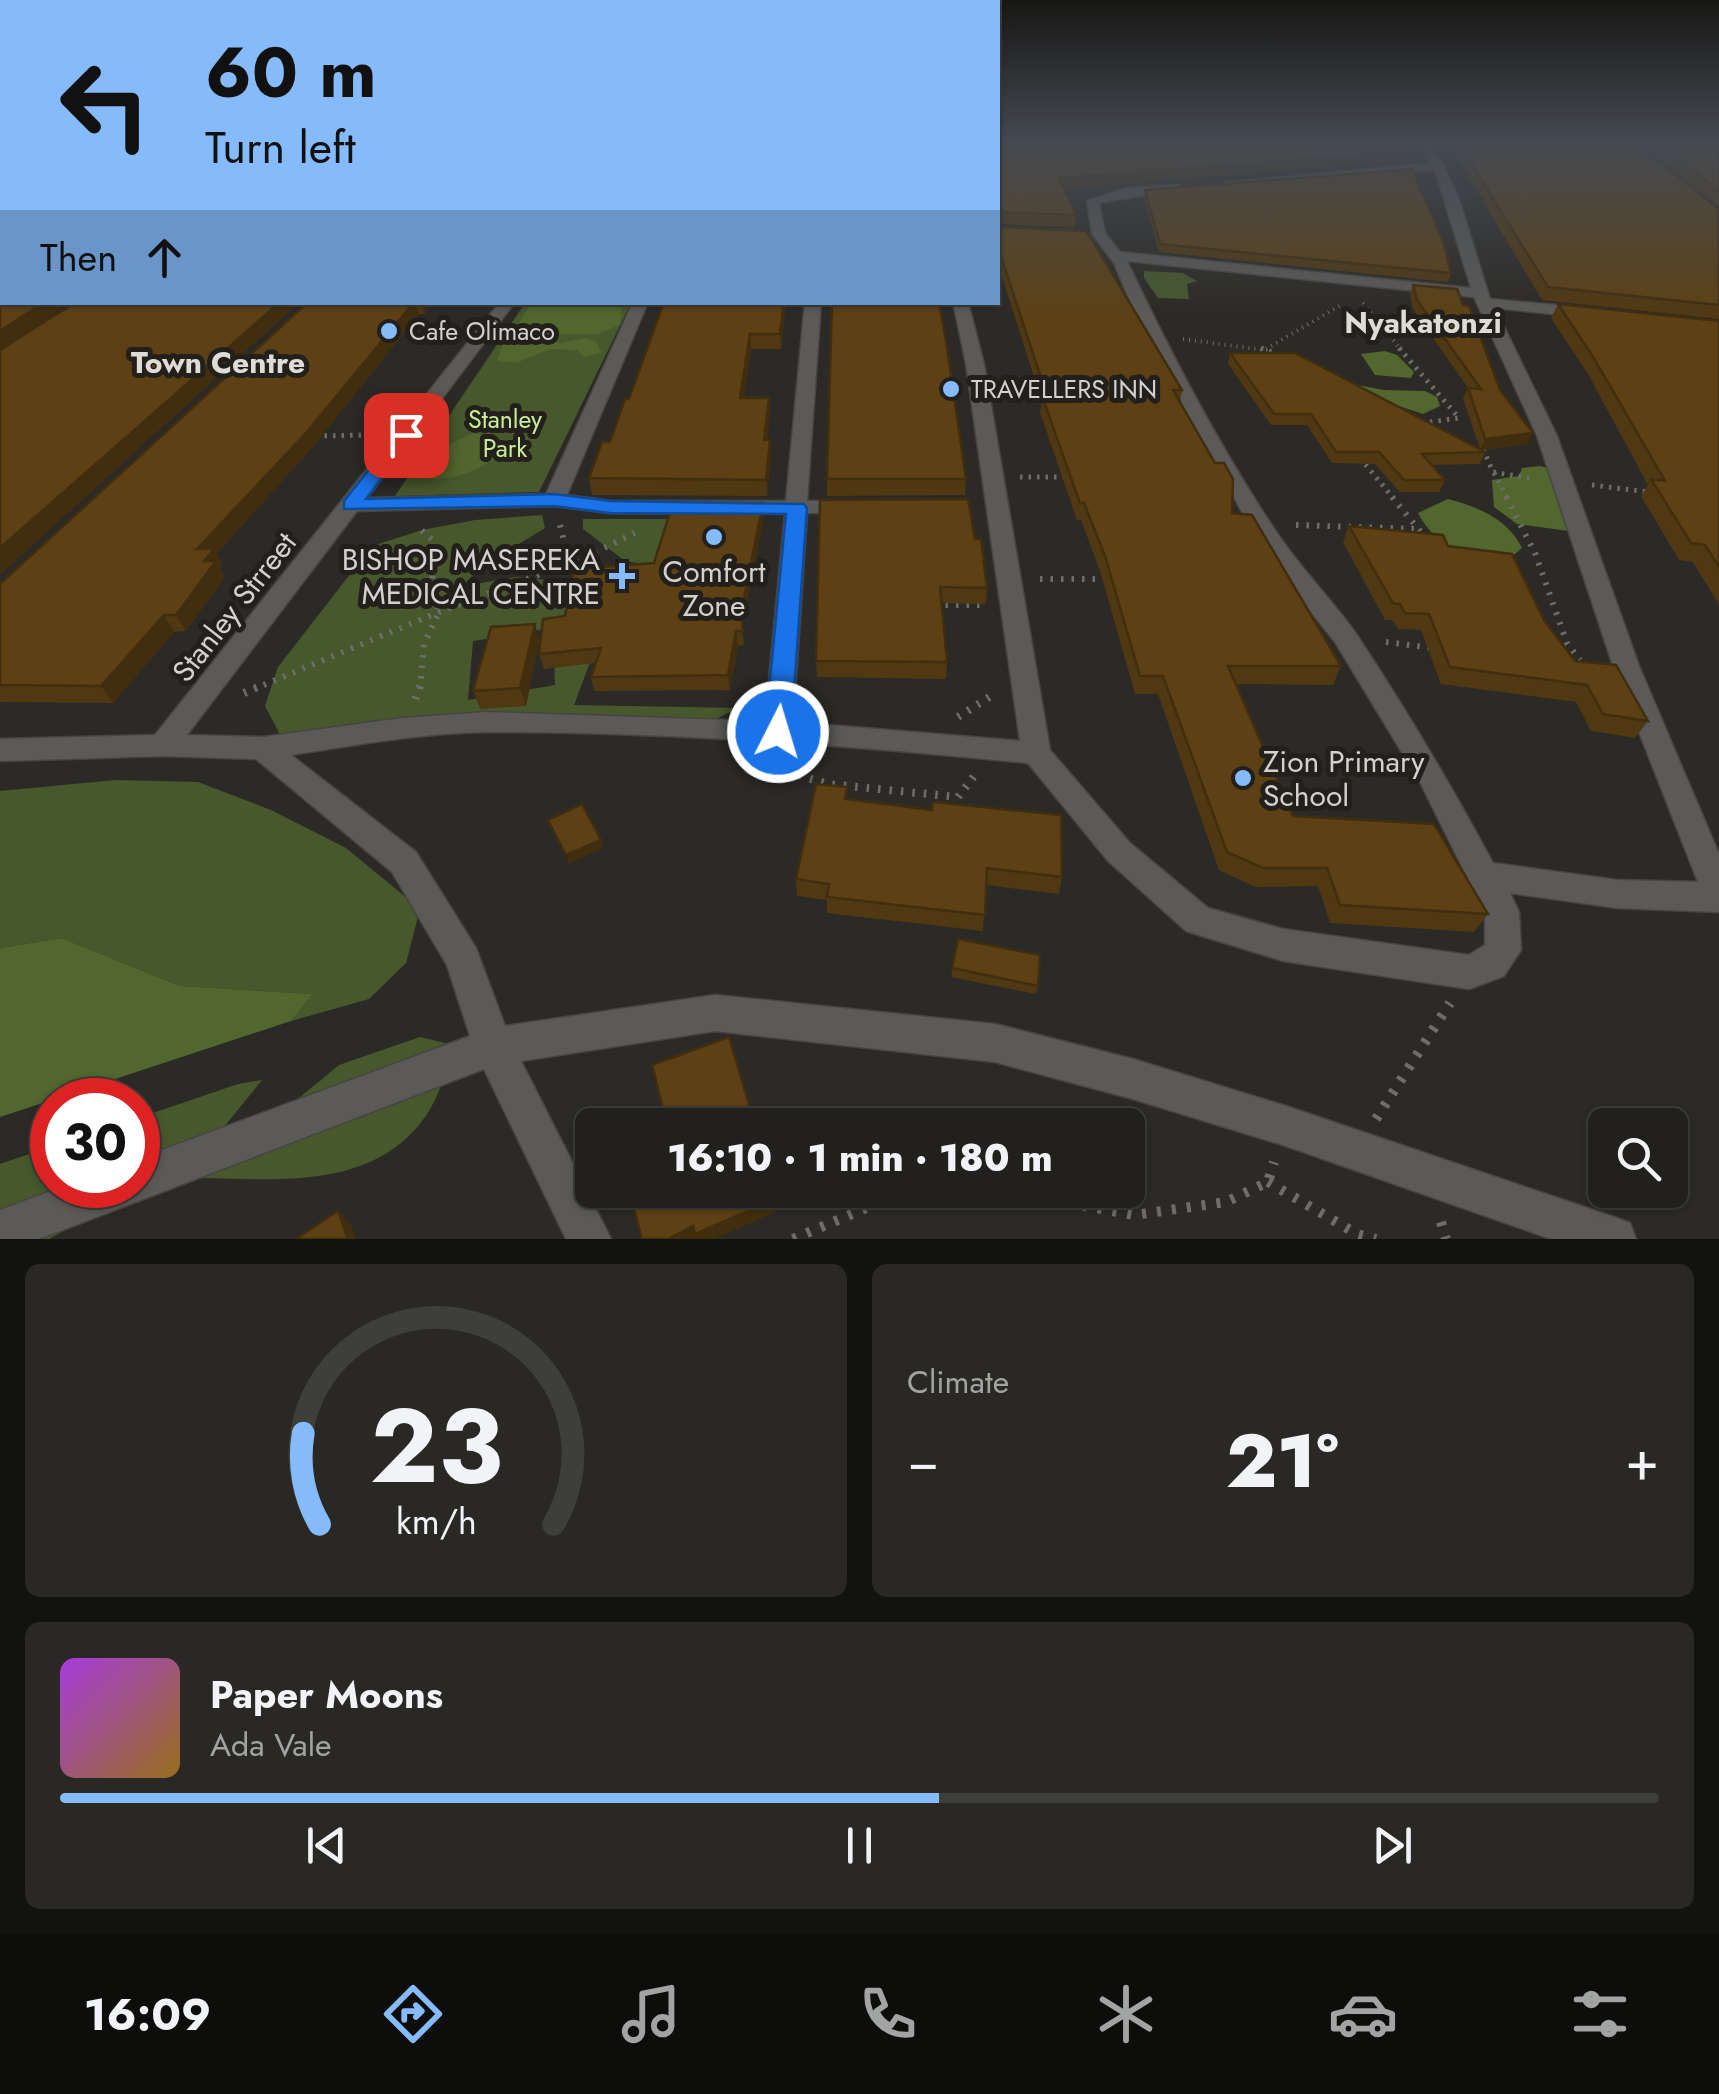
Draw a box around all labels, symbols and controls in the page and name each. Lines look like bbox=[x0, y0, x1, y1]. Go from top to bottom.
text: 60 m bbox=[205, 22, 377, 123]
icon: left bbox=[40, 40, 170, 170]
text: Turn left bbox=[205, 115, 356, 180]
text: Then bbox=[40, 230, 117, 285]
icon: ahead bbox=[137, 230, 192, 285]
district label: Nyakatonzi bbox=[1344, 301, 1502, 344]
place label: Cafe Olimaco bbox=[409, 313, 555, 349]
marker: Cafe Olimaco bbox=[378, 320, 400, 342]
district label: Town Centre bbox=[131, 341, 305, 384]
place label: TRAVELLERS INN bbox=[971, 371, 1157, 407]
marker: TRAVELLERS INN bbox=[940, 378, 962, 400]
pin bbox=[364, 393, 449, 478]
park label: Stanley Park bbox=[468, 401, 542, 466]
icon: arrive bbox=[379, 408, 434, 463]
street label: Stanley Strreet bbox=[162, 522, 307, 691]
marker: Comfort Zone bbox=[703, 526, 725, 548]
place label: BISHOP MASEREKA MEDICAL CENTRE bbox=[342, 538, 600, 615]
place label: Comfort Zone bbox=[663, 550, 766, 627]
marker: BISHOP MASEREKA MEDICAL CENTRE bbox=[609, 563, 635, 589]
position arrow bbox=[726, 680, 830, 784]
place label: Zion Primary School bbox=[1263, 740, 1425, 817]
marker: Zion Primary School bbox=[1232, 767, 1254, 789]
speed limit sign: 30 bbox=[30, 1078, 160, 1208]
map controls bbox=[1588, 1108, 1688, 1208]
button: search bbox=[1588, 1108, 1688, 1208]
text: 16:10 · 1 min · 180 m bbox=[667, 1130, 1053, 1185]
text: Climate bbox=[907, 1359, 1009, 1405]
text: 23 bbox=[370, 1371, 502, 1521]
text: 21° bbox=[1226, 1407, 1339, 1515]
text: − bbox=[907, 1421, 939, 1501]
text: + bbox=[1625, 1421, 1659, 1501]
text: km/h bbox=[396, 1496, 476, 1547]
text: Paper Moons bbox=[210, 1667, 443, 1722]
text: Ada Vale bbox=[210, 1722, 332, 1768]
icon: previous bbox=[299, 1818, 354, 1873]
icon: pause bbox=[832, 1818, 887, 1873]
icon: next bbox=[1365, 1818, 1420, 1873]
icon: directions bbox=[378, 1979, 448, 2049]
icon: music bbox=[616, 1979, 686, 2049]
icon: phone bbox=[853, 1979, 923, 2049]
icon: climate bbox=[1091, 1979, 1161, 2049]
icon: car bbox=[1328, 1979, 1398, 2049]
icon: filters bbox=[1565, 1979, 1635, 2049]
text: 16:09 bbox=[84, 1982, 211, 2047]

